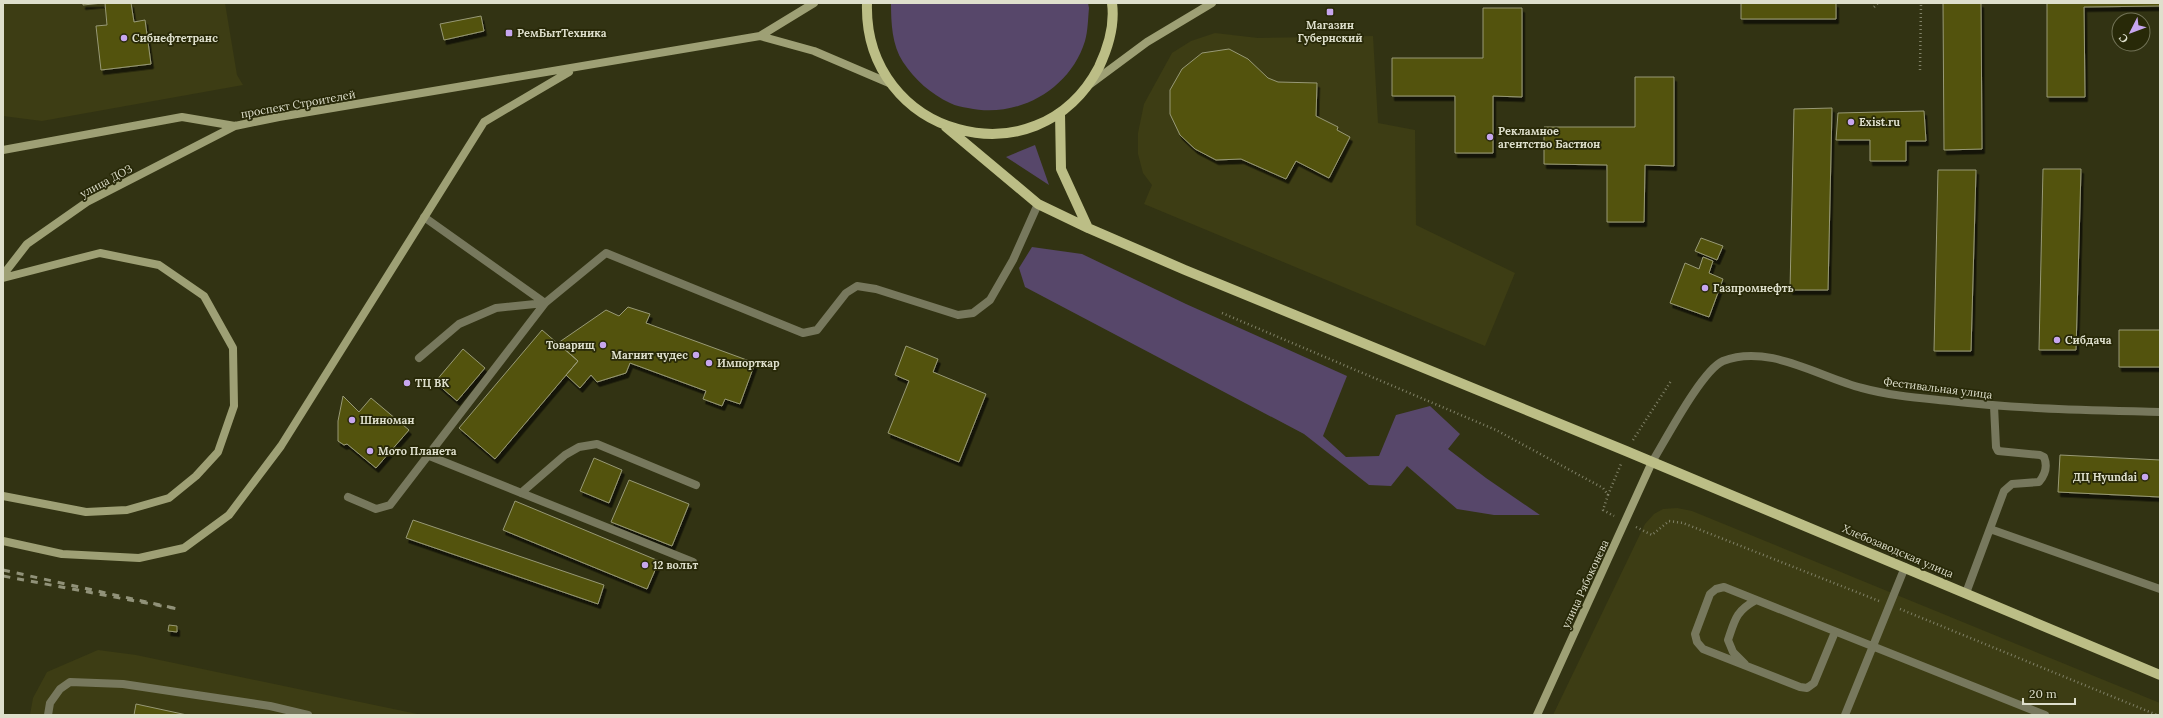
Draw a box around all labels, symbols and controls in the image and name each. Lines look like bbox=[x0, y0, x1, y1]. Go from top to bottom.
marker: Магазин Губернский bbox=[1325, 7, 1335, 17]
north arrow bbox=[2111, 12, 2151, 52]
place label: Магазин Губернский bbox=[1297, 18, 1363, 45]
place label: РемБытТехника bbox=[517, 26, 607, 40]
marker: РемБытТехника bbox=[504, 28, 514, 38]
place label: Сибнефтетранс bbox=[132, 31, 218, 45]
text: С bbox=[2116, 31, 2131, 46]
marker: Сибнефтетранс bbox=[119, 33, 129, 43]
street label: проспект Строителей bbox=[239, 87, 357, 121]
place label: Exist.ru bbox=[1859, 115, 1900, 129]
marker: Exist.ru bbox=[1846, 117, 1856, 127]
place label: Рекламное агентство Бастион bbox=[1498, 124, 1600, 151]
marker: Рекламное агентство Бастион bbox=[1485, 132, 1495, 142]
street label: улица ДОЗ bbox=[77, 161, 135, 201]
place label: Газпромнефть bbox=[1713, 281, 1794, 295]
marker: Газпромнефть bbox=[1700, 283, 1710, 293]
place label: Сибдача bbox=[2065, 333, 2112, 347]
marker: Сибдача bbox=[2052, 335, 2062, 345]
place label: Товарищ bbox=[546, 338, 595, 352]
marker: Товарищ bbox=[598, 340, 608, 350]
place label: Магнит чудес bbox=[611, 348, 688, 362]
marker: Магнит чудес bbox=[691, 350, 701, 360]
place label: Импорткар bbox=[717, 356, 780, 370]
marker: Импорткар bbox=[704, 358, 714, 368]
street label: Фестивальная улица bbox=[1883, 374, 1994, 402]
place label: ТЦ ВК bbox=[415, 376, 449, 390]
marker: ТЦ ВК bbox=[402, 378, 412, 388]
place label: Шиноман bbox=[360, 413, 415, 427]
marker: Шиноман bbox=[347, 415, 357, 425]
place label: Мото Планета bbox=[378, 444, 457, 458]
marker: Мото Планета bbox=[365, 446, 375, 456]
place label: ДЦ Hyundai bbox=[2073, 470, 2137, 484]
marker: ДЦ Hyundai bbox=[2140, 472, 2150, 482]
street label: Хлебозаводская улица bbox=[1840, 521, 1956, 581]
street label: улица Рябоконева bbox=[1558, 537, 1612, 630]
place label: 12 вольт bbox=[653, 558, 698, 572]
marker: 12 вольт bbox=[640, 560, 650, 570]
scale bar bbox=[2023, 680, 2075, 706]
text: 20 m bbox=[2029, 686, 2057, 701]

